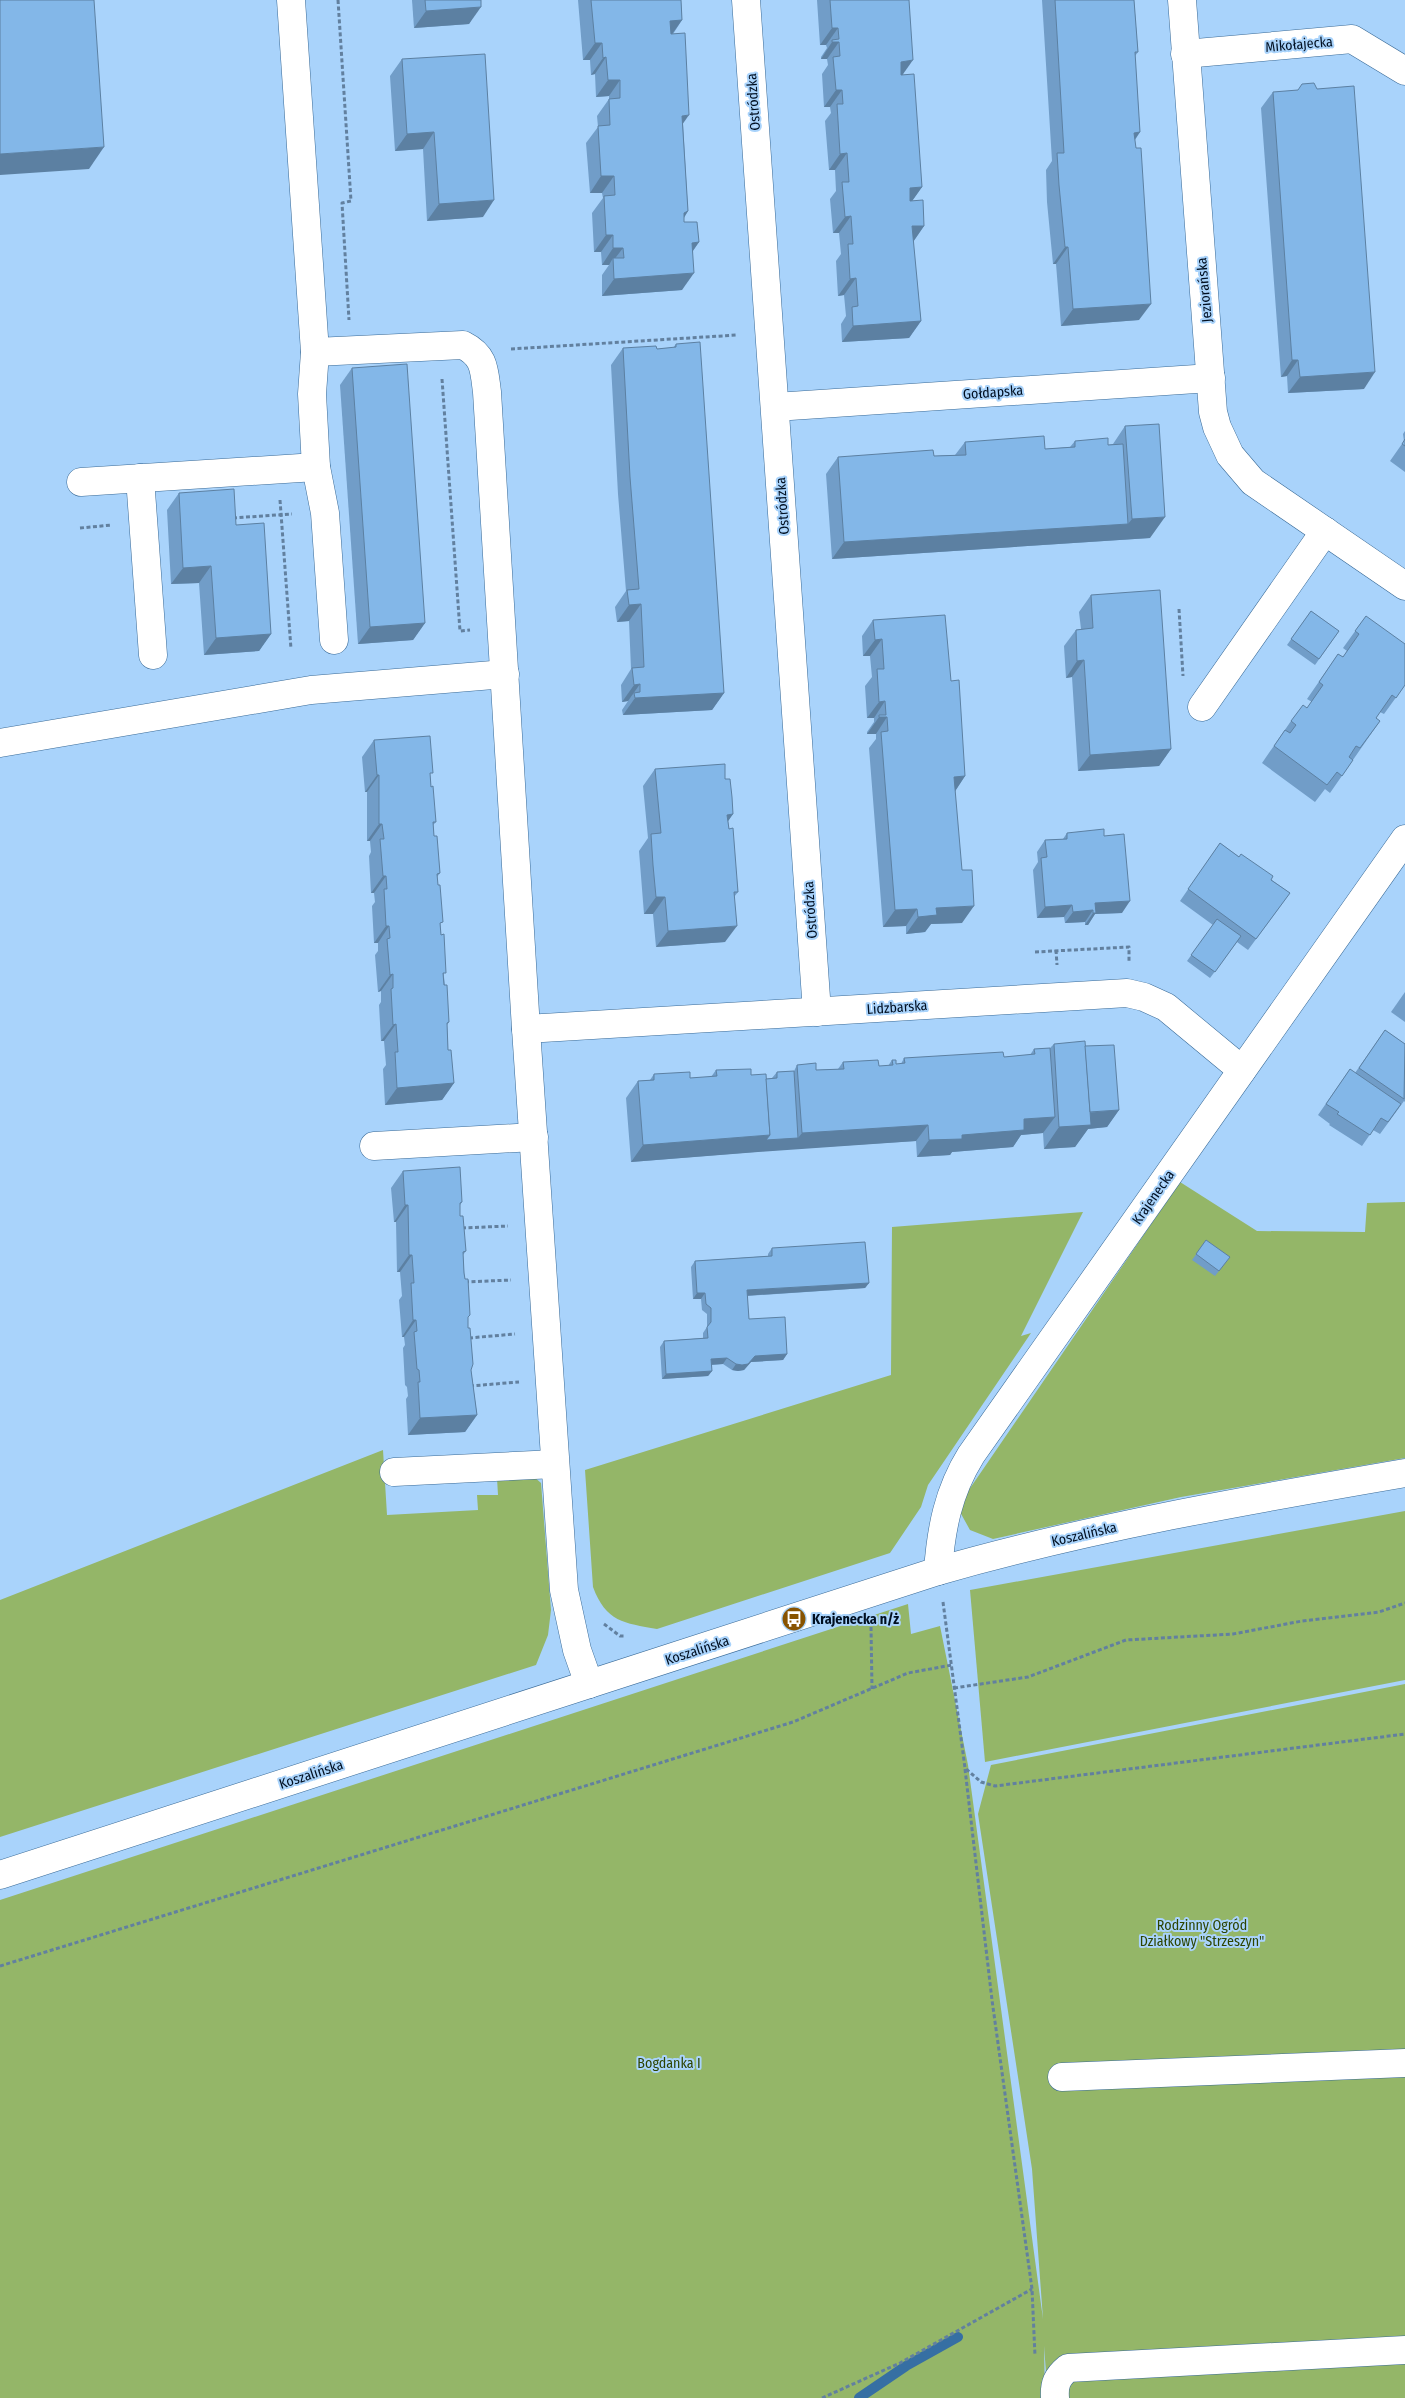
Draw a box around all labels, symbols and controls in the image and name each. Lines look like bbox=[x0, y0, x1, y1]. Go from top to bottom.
street label: Mikołajecka bbox=[1265, 33, 1334, 56]
street label: Ostródzka bbox=[743, 73, 764, 131]
street label: Jeziorańska bbox=[1193, 257, 1216, 323]
street label: Gołdapska bbox=[962, 382, 1024, 403]
street label: Ostródzka bbox=[772, 477, 793, 535]
street label: Ostródzka bbox=[800, 881, 821, 939]
street label: Lidzbarska bbox=[866, 997, 928, 1018]
street label: Krajenecka bbox=[1129, 1167, 1178, 1228]
street label: Koszalińska bbox=[1050, 1519, 1119, 1550]
bus stop icon: Krajenecka n/ż bbox=[781, 1606, 807, 1632]
place label: Krajenecka n/ż bbox=[812, 1611, 899, 1628]
street label: Koszalińska bbox=[663, 1632, 731, 1669]
street label: Koszalińska bbox=[277, 1756, 345, 1793]
park label: Rodzinny Ogród Działkowy "Strzeszyn" bbox=[1140, 1917, 1264, 1950]
park label: Bogdanka I bbox=[637, 2055, 701, 2072]

